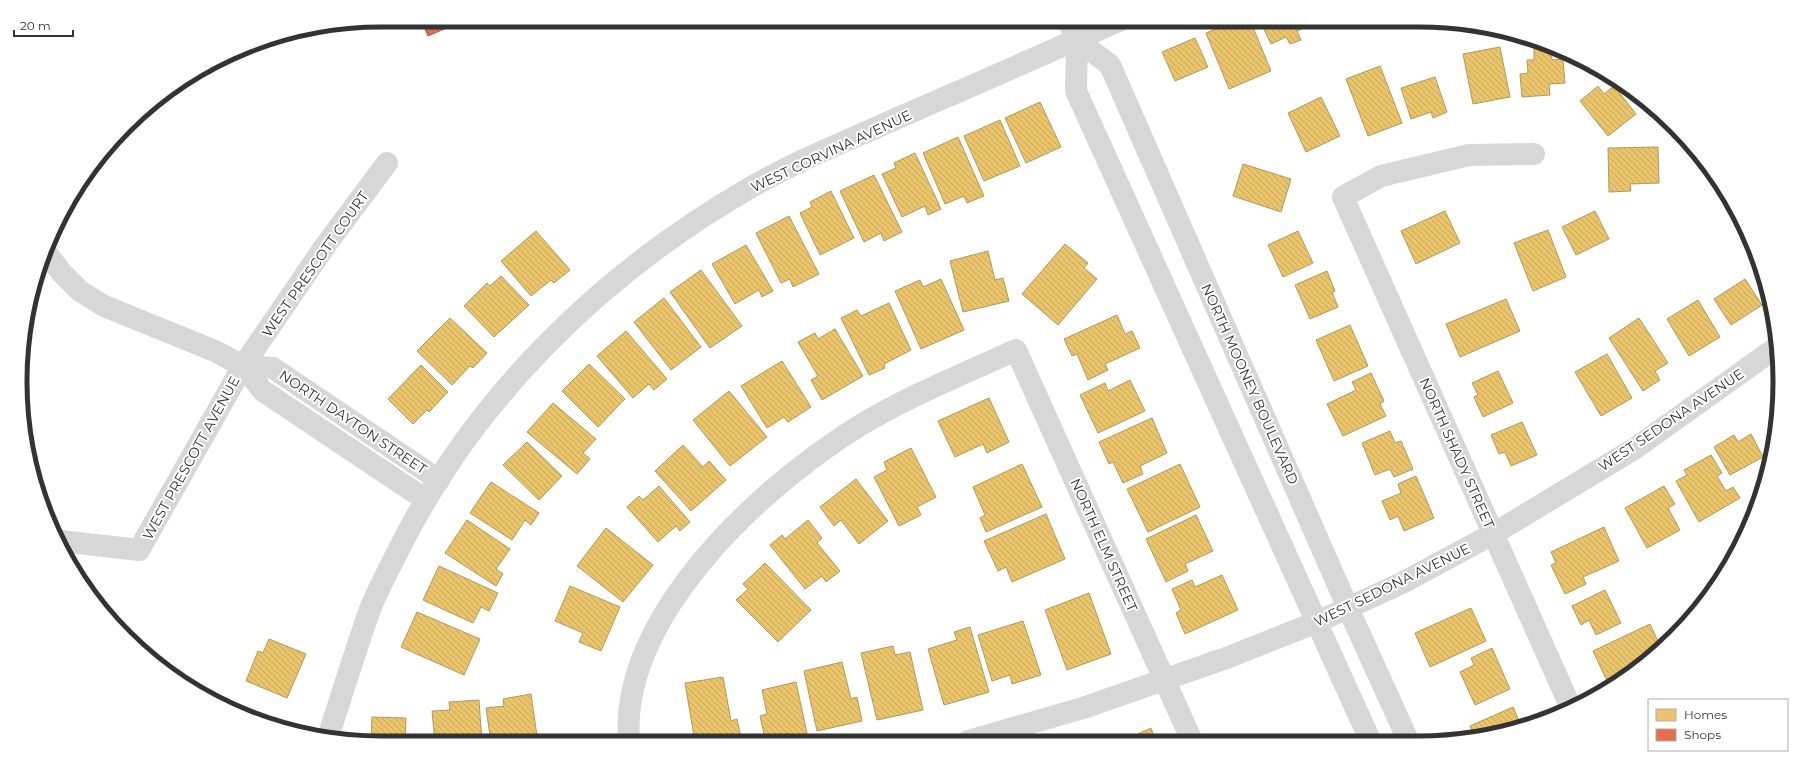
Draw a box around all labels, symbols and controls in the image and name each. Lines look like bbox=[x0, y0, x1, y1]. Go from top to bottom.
scale bar bbox=[14, 12, 73, 38]
text: 20 m bbox=[20, 18, 51, 33]
street label: WEST CORVINA AVENUE bbox=[748, 106, 914, 196]
street label: WEST PRESCOTT COURT bbox=[258, 188, 372, 340]
street label: NORTH MOONEY BOULEVARD bbox=[1197, 281, 1303, 487]
street label: WEST SEDONA AVENUE bbox=[1595, 365, 1747, 475]
street label: NORTH DAYTON STREET bbox=[276, 366, 430, 478]
street label: WEST PRESCOTT AVENUE bbox=[138, 373, 244, 543]
street label: NORTH SHADY STREET bbox=[1416, 375, 1498, 531]
street label: NORTH ELM STREET bbox=[1066, 475, 1142, 615]
street label: WEST SEDONA AVENUE bbox=[1311, 539, 1473, 631]
legend bbox=[1648, 699, 1788, 751]
text: Homes bbox=[1684, 707, 1727, 722]
text: Shops bbox=[1684, 727, 1721, 742]

